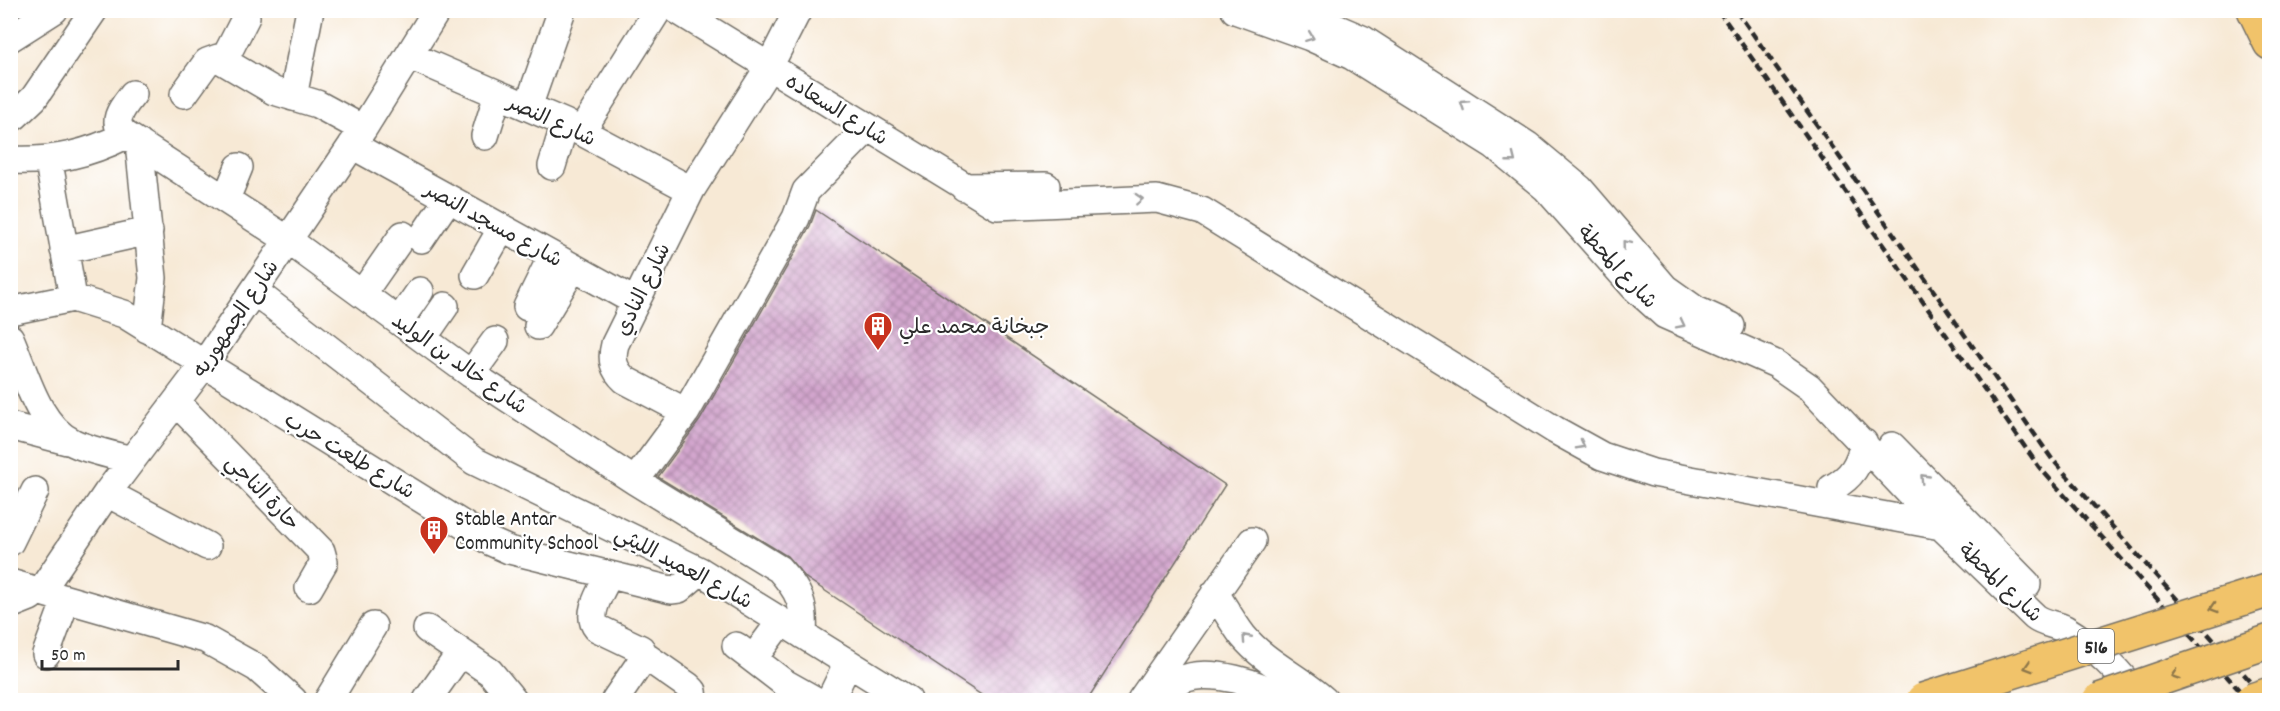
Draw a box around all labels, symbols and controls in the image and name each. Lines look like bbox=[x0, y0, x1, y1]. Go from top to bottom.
one-way arrow bbox=[1303, 30, 1314, 42]
street label: شارع السعاده bbox=[778, 68, 893, 155]
street label: شارع النصر bbox=[500, 88, 600, 156]
one-way arrow bbox=[1460, 100, 1471, 111]
one-way arrow bbox=[1505, 152, 1516, 163]
street label: شارع مسجد النصر bbox=[417, 176, 567, 277]
one-way arrow bbox=[1135, 193, 1144, 206]
street label: شارع المحطة bbox=[1569, 219, 1663, 317]
street label: شارع النادي bbox=[609, 239, 680, 342]
one-way arrow bbox=[1623, 239, 1634, 250]
street label: شارع الجمهوريه bbox=[187, 255, 288, 385]
street label: شارع خالد بن الوليد bbox=[384, 307, 532, 424]
building icon: جبخانة محمد علي bbox=[862, 310, 894, 352]
place label: جبخانة محمد علي bbox=[899, 314, 1049, 345]
one-way arrow bbox=[1674, 316, 1685, 328]
street label: شارع طلعت حرب bbox=[277, 407, 419, 508]
one-way arrow bbox=[1575, 438, 1585, 449]
street label: حارة الناجي bbox=[216, 449, 305, 540]
one-way arrow bbox=[1920, 475, 1931, 486]
place label: Stable Antar Community School bbox=[455, 506, 598, 560]
building icon: Stable Antar Community School bbox=[418, 514, 450, 556]
street label: شارع العميد الليثي bbox=[608, 521, 757, 619]
street label: شارع المحطة bbox=[1950, 537, 2048, 631]
one-way arrow bbox=[2209, 600, 2220, 613]
road number: 516 bbox=[2078, 629, 2114, 663]
scale bar bbox=[42, 633, 178, 671]
one-way arrow bbox=[1242, 634, 1253, 644]
text: 50 m bbox=[51, 644, 86, 669]
one-way arrow bbox=[2023, 660, 2034, 672]
one-way arrow bbox=[2170, 667, 2181, 680]

